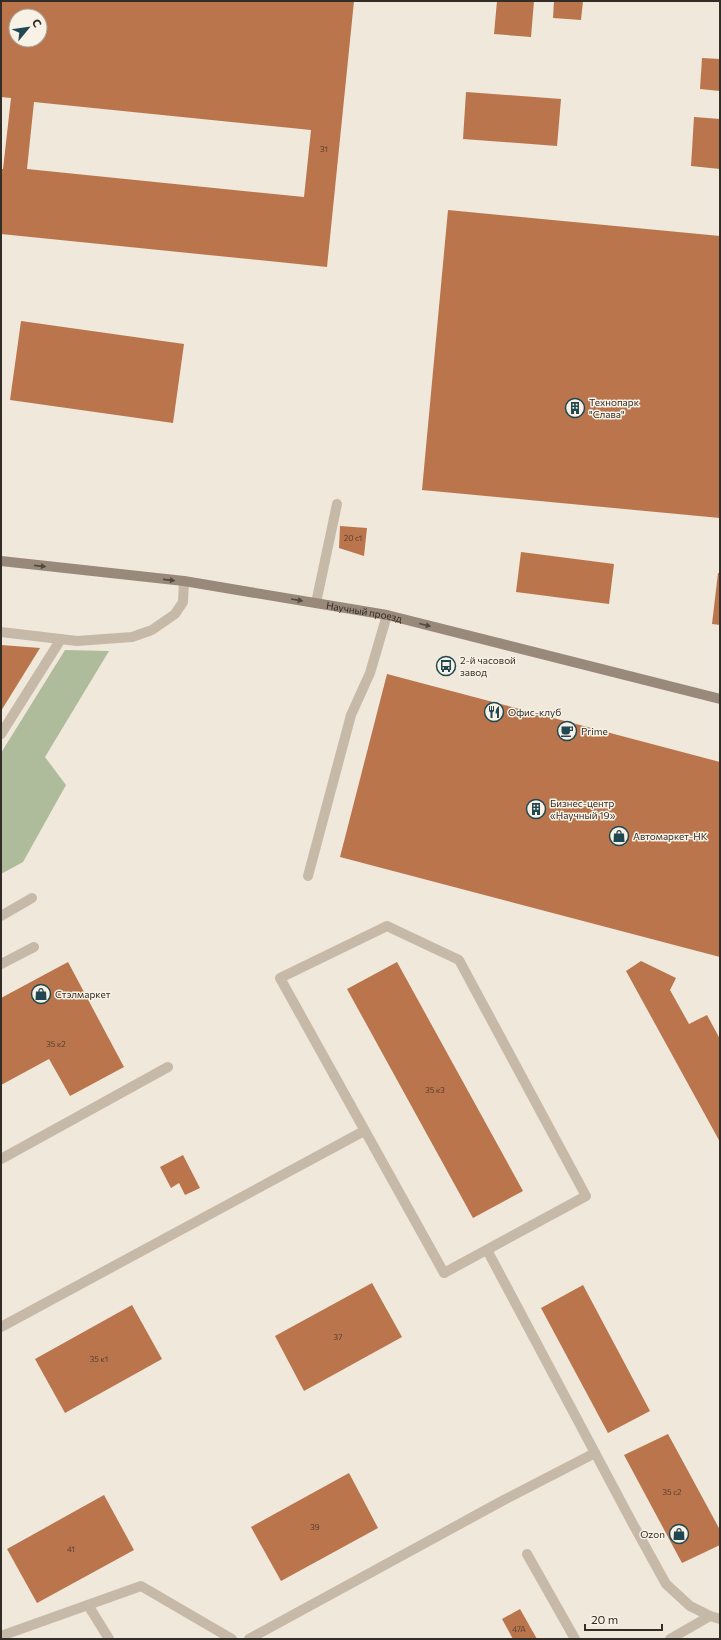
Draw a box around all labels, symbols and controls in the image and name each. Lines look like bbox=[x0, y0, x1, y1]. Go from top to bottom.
north arrow bbox=[8, 8, 48, 48]
text: С bbox=[30, 16, 45, 30]
house number: 31 bbox=[320, 144, 328, 154]
place label: Технопарк "Слава" bbox=[589, 396, 640, 420]
building icon: Технопарк "Слава" bbox=[564, 397, 586, 419]
house number: 20 с1 bbox=[344, 533, 362, 543]
one-way arrow bbox=[34, 562, 46, 569]
one-way arrow bbox=[163, 576, 175, 583]
one-way arrow bbox=[291, 597, 303, 603]
street label: Научный проезд bbox=[325, 599, 404, 625]
one-way arrow bbox=[419, 622, 431, 628]
place label: 2-й часовой завод bbox=[460, 654, 516, 678]
bus stop icon: 2-й часовой завод bbox=[435, 655, 457, 677]
restaurant icon: Офис-клуб bbox=[483, 701, 505, 723]
place label: Офис-клуб bbox=[508, 706, 561, 718]
cafe icon: Prime bbox=[556, 720, 578, 742]
place label: Prime bbox=[581, 725, 608, 737]
place label: Бизнес-центр «Научный 19» bbox=[550, 797, 616, 821]
building icon: Бизнес-центр «Научный 19» bbox=[525, 798, 547, 820]
shop icon: Автомаркет-НК bbox=[608, 825, 630, 847]
place label: Автомаркет-НК bbox=[633, 830, 708, 842]
shop icon: Стэлмаркет bbox=[30, 983, 52, 1005]
place label: Стэлмаркет bbox=[55, 988, 111, 1000]
house number: 35 к2 bbox=[46, 1039, 66, 1049]
house number: 35 к3 bbox=[425, 1085, 445, 1095]
house number: 37 bbox=[334, 1332, 342, 1342]
house number: 35 к1 bbox=[90, 1354, 108, 1364]
house number: 35 с2 bbox=[662, 1487, 682, 1497]
house number: 39 bbox=[310, 1522, 320, 1532]
shop icon: Ozon bbox=[668, 1523, 690, 1545]
place label: Ozon bbox=[640, 1528, 665, 1540]
house number: 41 bbox=[67, 1544, 75, 1554]
scale bar bbox=[585, 1606, 662, 1632]
text: 20 m bbox=[591, 1612, 618, 1626]
house number: 47А bbox=[512, 1624, 526, 1634]

